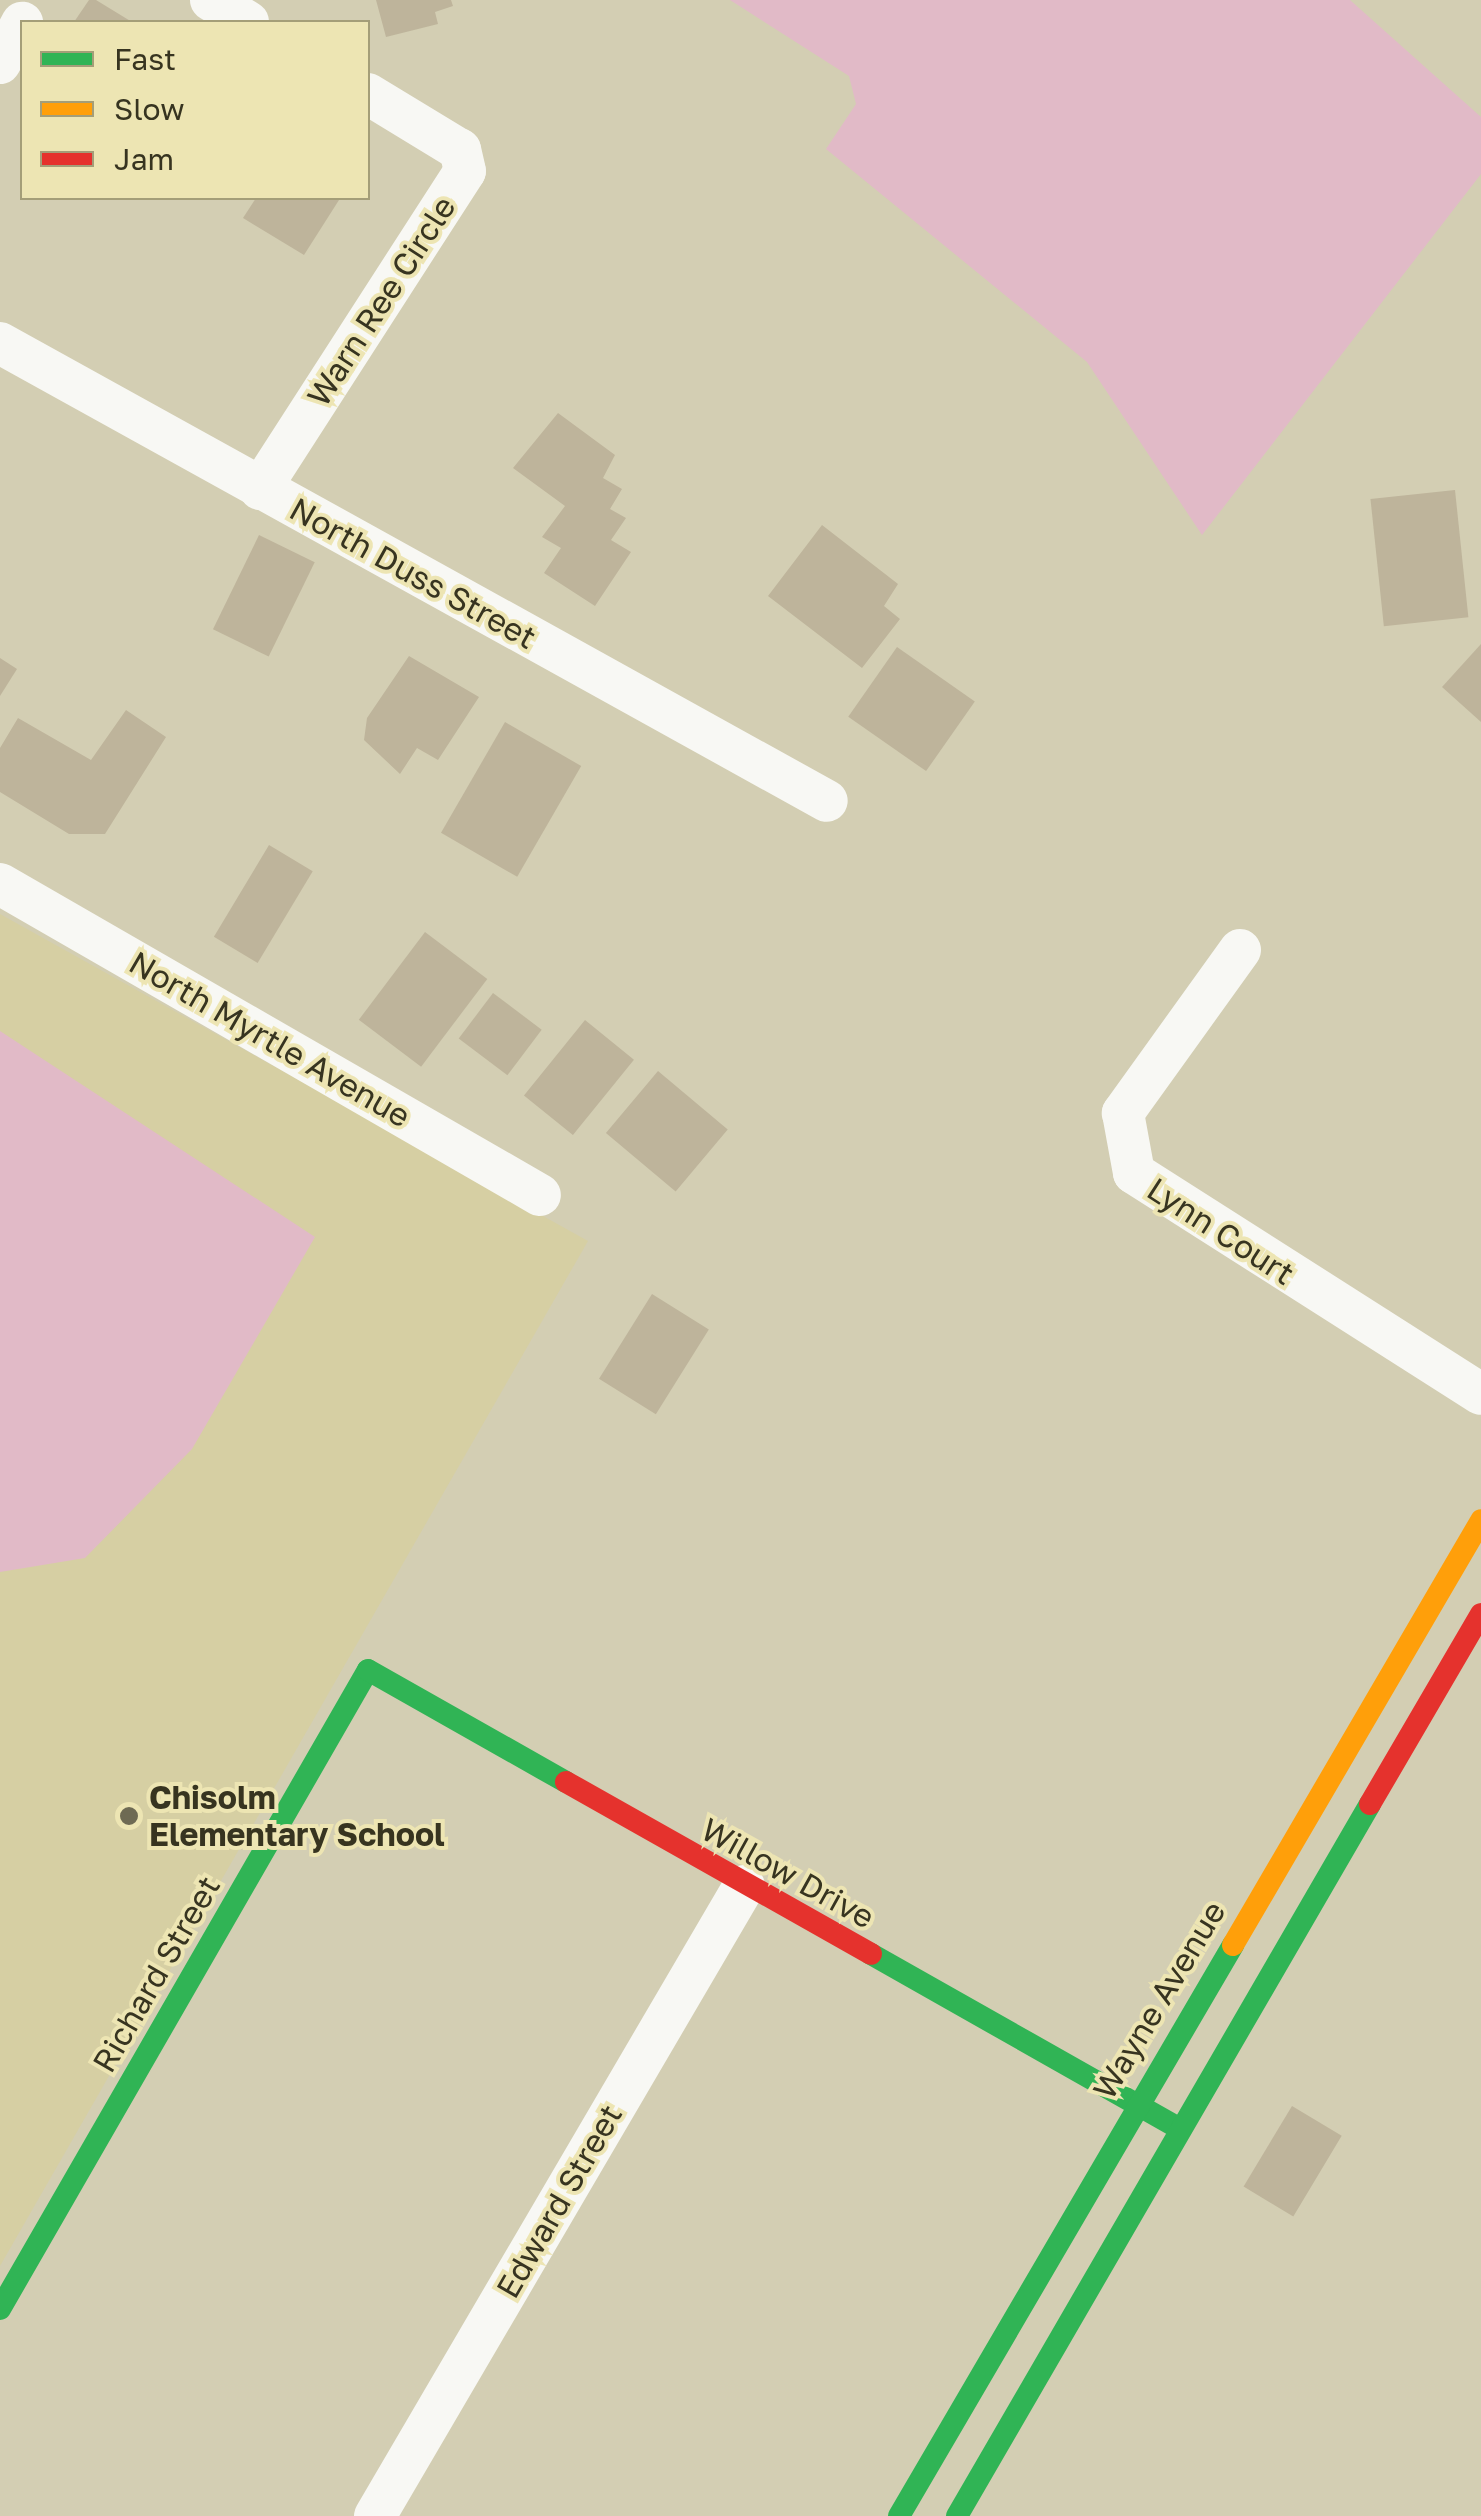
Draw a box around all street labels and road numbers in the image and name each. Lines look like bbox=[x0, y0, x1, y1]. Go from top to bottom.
street label: Warn Ree Circle bbox=[299, 189, 463, 413]
street label: North Duss Street bbox=[283, 489, 543, 657]
street label: North Myrtle Avenue bbox=[123, 943, 417, 1135]
street label: Lynn Court bbox=[1140, 1169, 1302, 1293]
street label: Willow Drive bbox=[695, 1810, 881, 1936]
street label: Richard Street bbox=[84, 1869, 228, 2079]
street label: Wayne Avenue bbox=[1085, 1894, 1233, 2106]
street label: Edward Street bbox=[488, 2098, 630, 2304]

